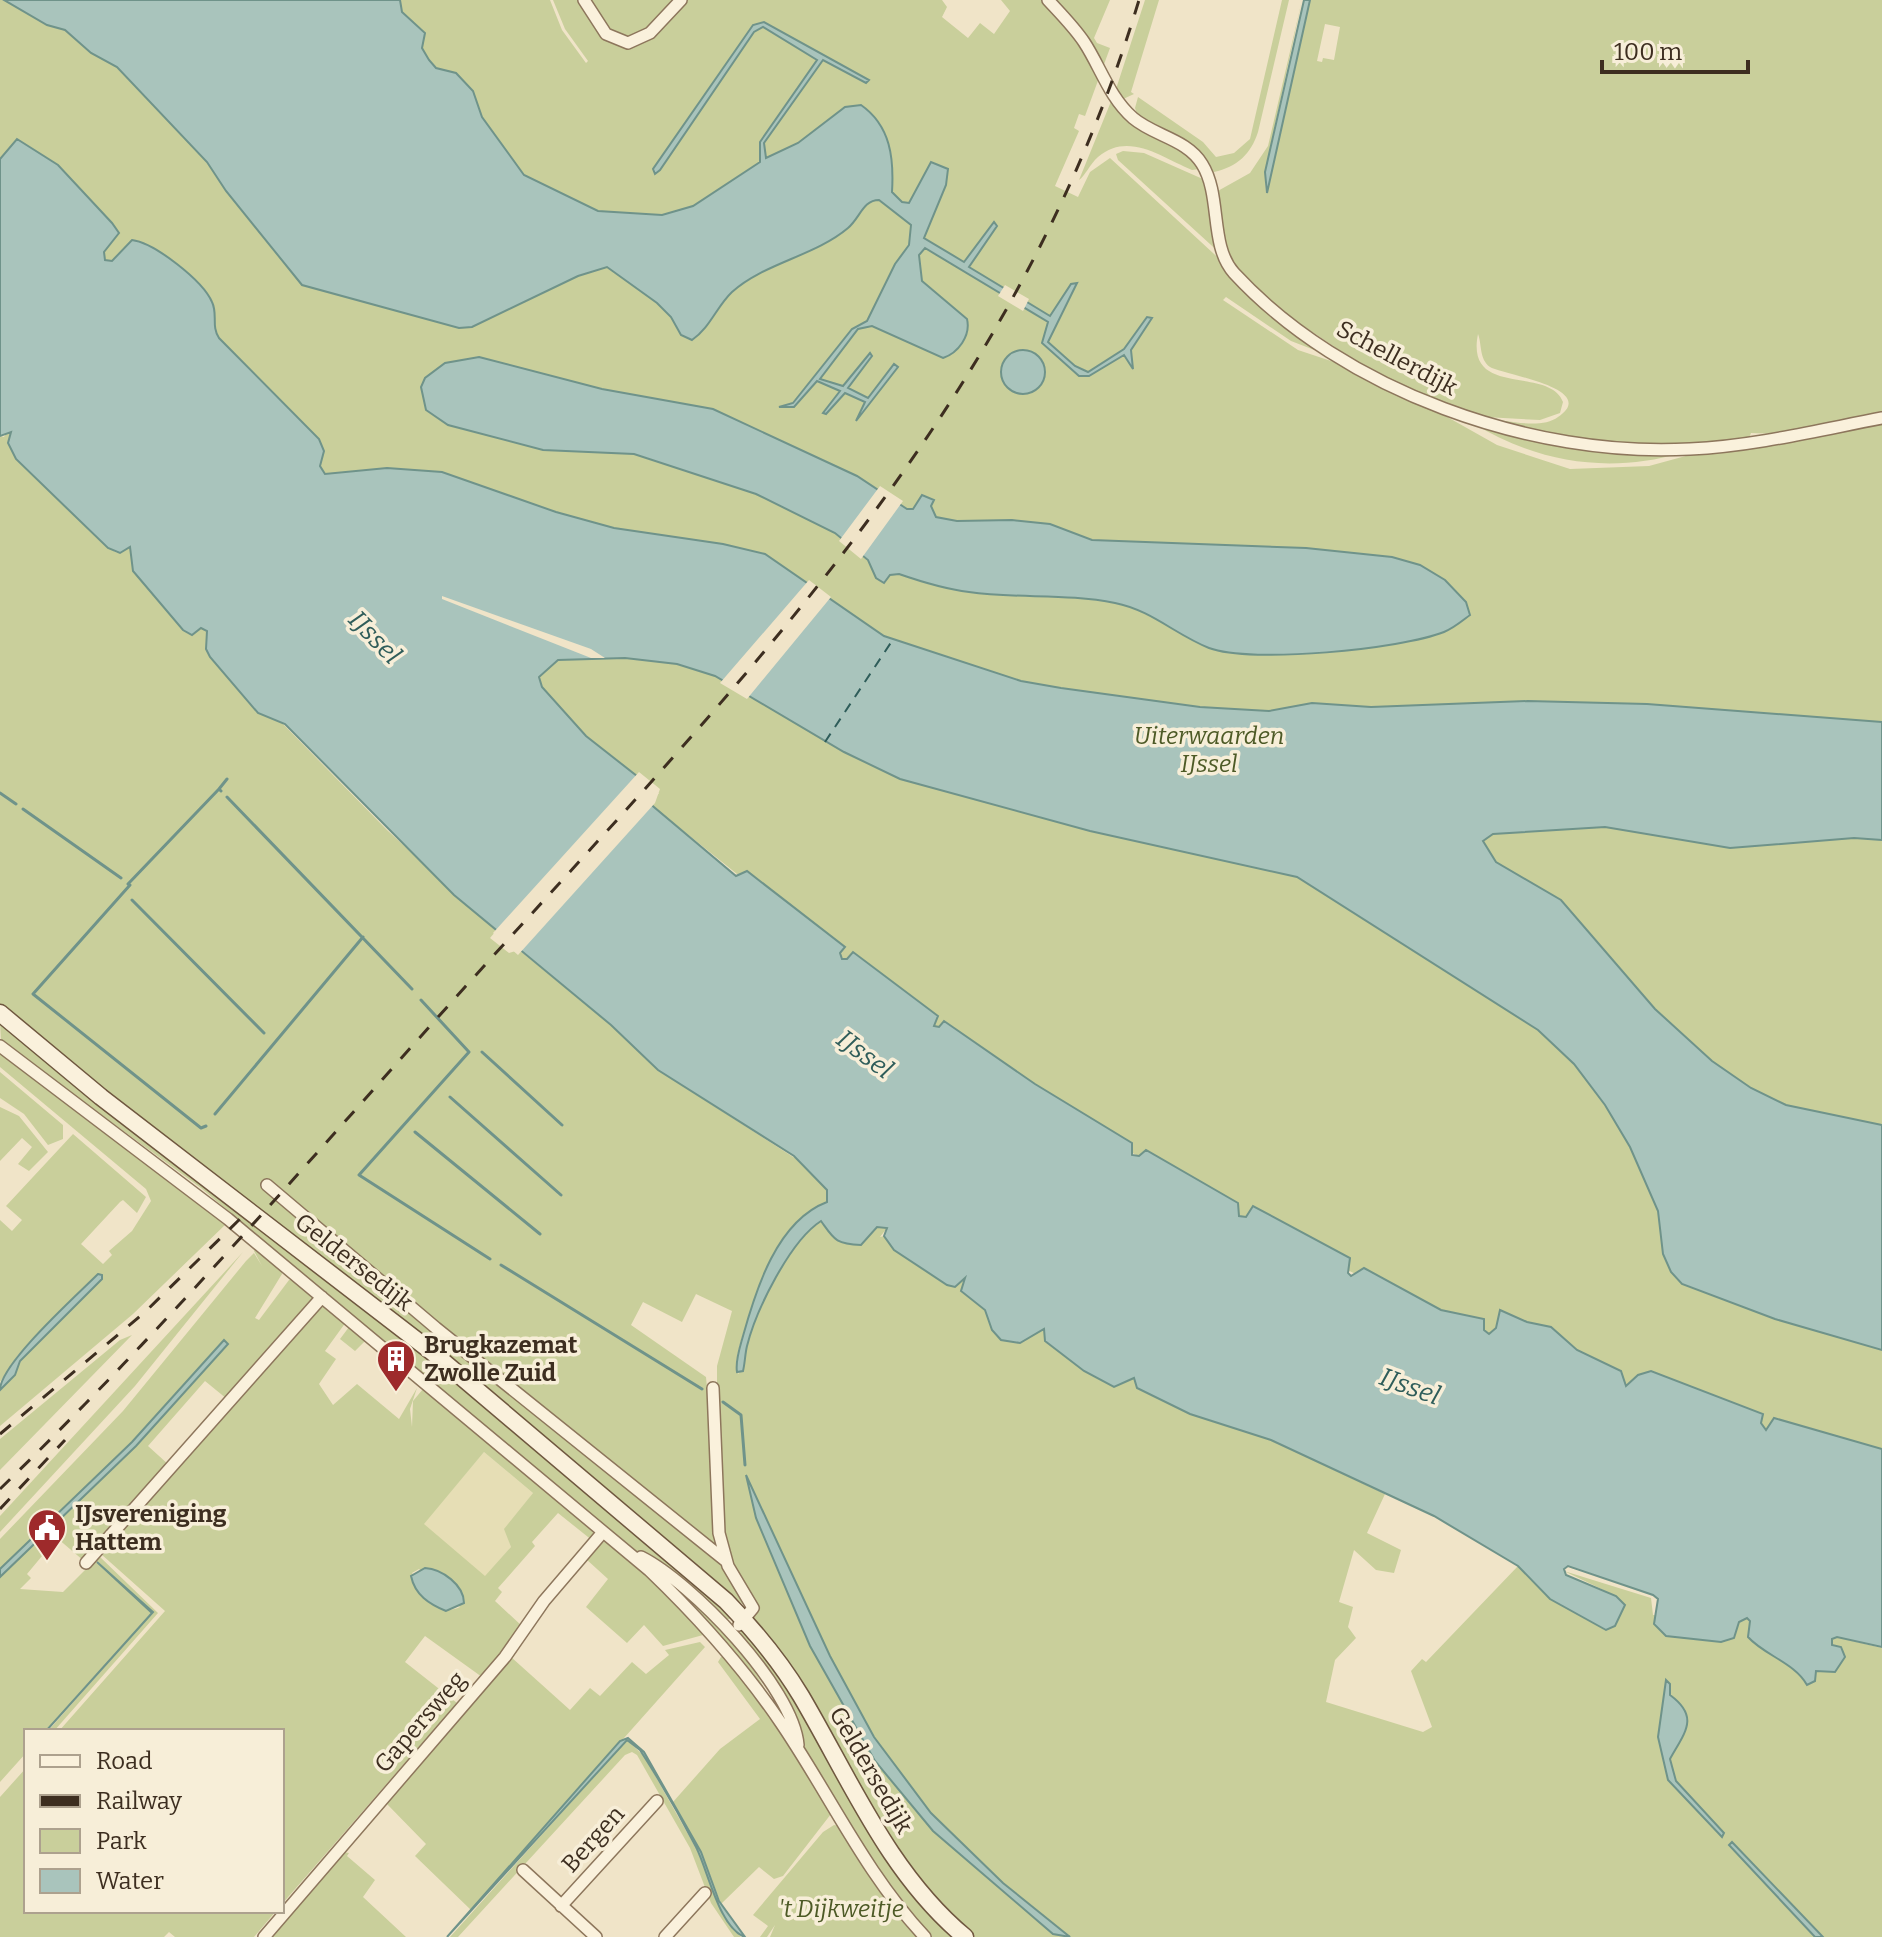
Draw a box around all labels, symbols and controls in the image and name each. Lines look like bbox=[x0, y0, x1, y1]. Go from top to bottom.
scale bar bbox=[1602, 24, 1748, 74]
text: 100 m bbox=[1614, 38, 1682, 66]
street label: Schellerdijk bbox=[1332, 315, 1462, 402]
water label: IJssel bbox=[342, 604, 407, 670]
park label: Uiterwaarden IJssel bbox=[1134, 722, 1284, 778]
water label: IJssel bbox=[831, 1023, 899, 1085]
street label: Geldersedijk bbox=[290, 1207, 419, 1317]
place label: Brugkazemat Zwolle Zuid bbox=[424, 1331, 578, 1387]
building icon: Brugkazemat Zwolle Zuid bbox=[375, 1338, 417, 1393]
water label: IJssel bbox=[1375, 1361, 1444, 1412]
place label: IJsvereniging Hattem bbox=[75, 1500, 227, 1556]
public building icon: IJsvereniging Hattem bbox=[26, 1507, 68, 1562]
street label: Gapersweg bbox=[369, 1666, 471, 1778]
street label: Geldersedijk bbox=[824, 1702, 919, 1839]
legend bbox=[24, 1729, 284, 1913]
text: Road bbox=[96, 1747, 152, 1775]
text: Railway bbox=[96, 1787, 182, 1815]
street label: Bergen bbox=[556, 1800, 630, 1878]
text: Park bbox=[96, 1827, 147, 1855]
text: Water bbox=[96, 1867, 164, 1895]
park label: 't Dijkweitje bbox=[778, 1895, 904, 1923]

